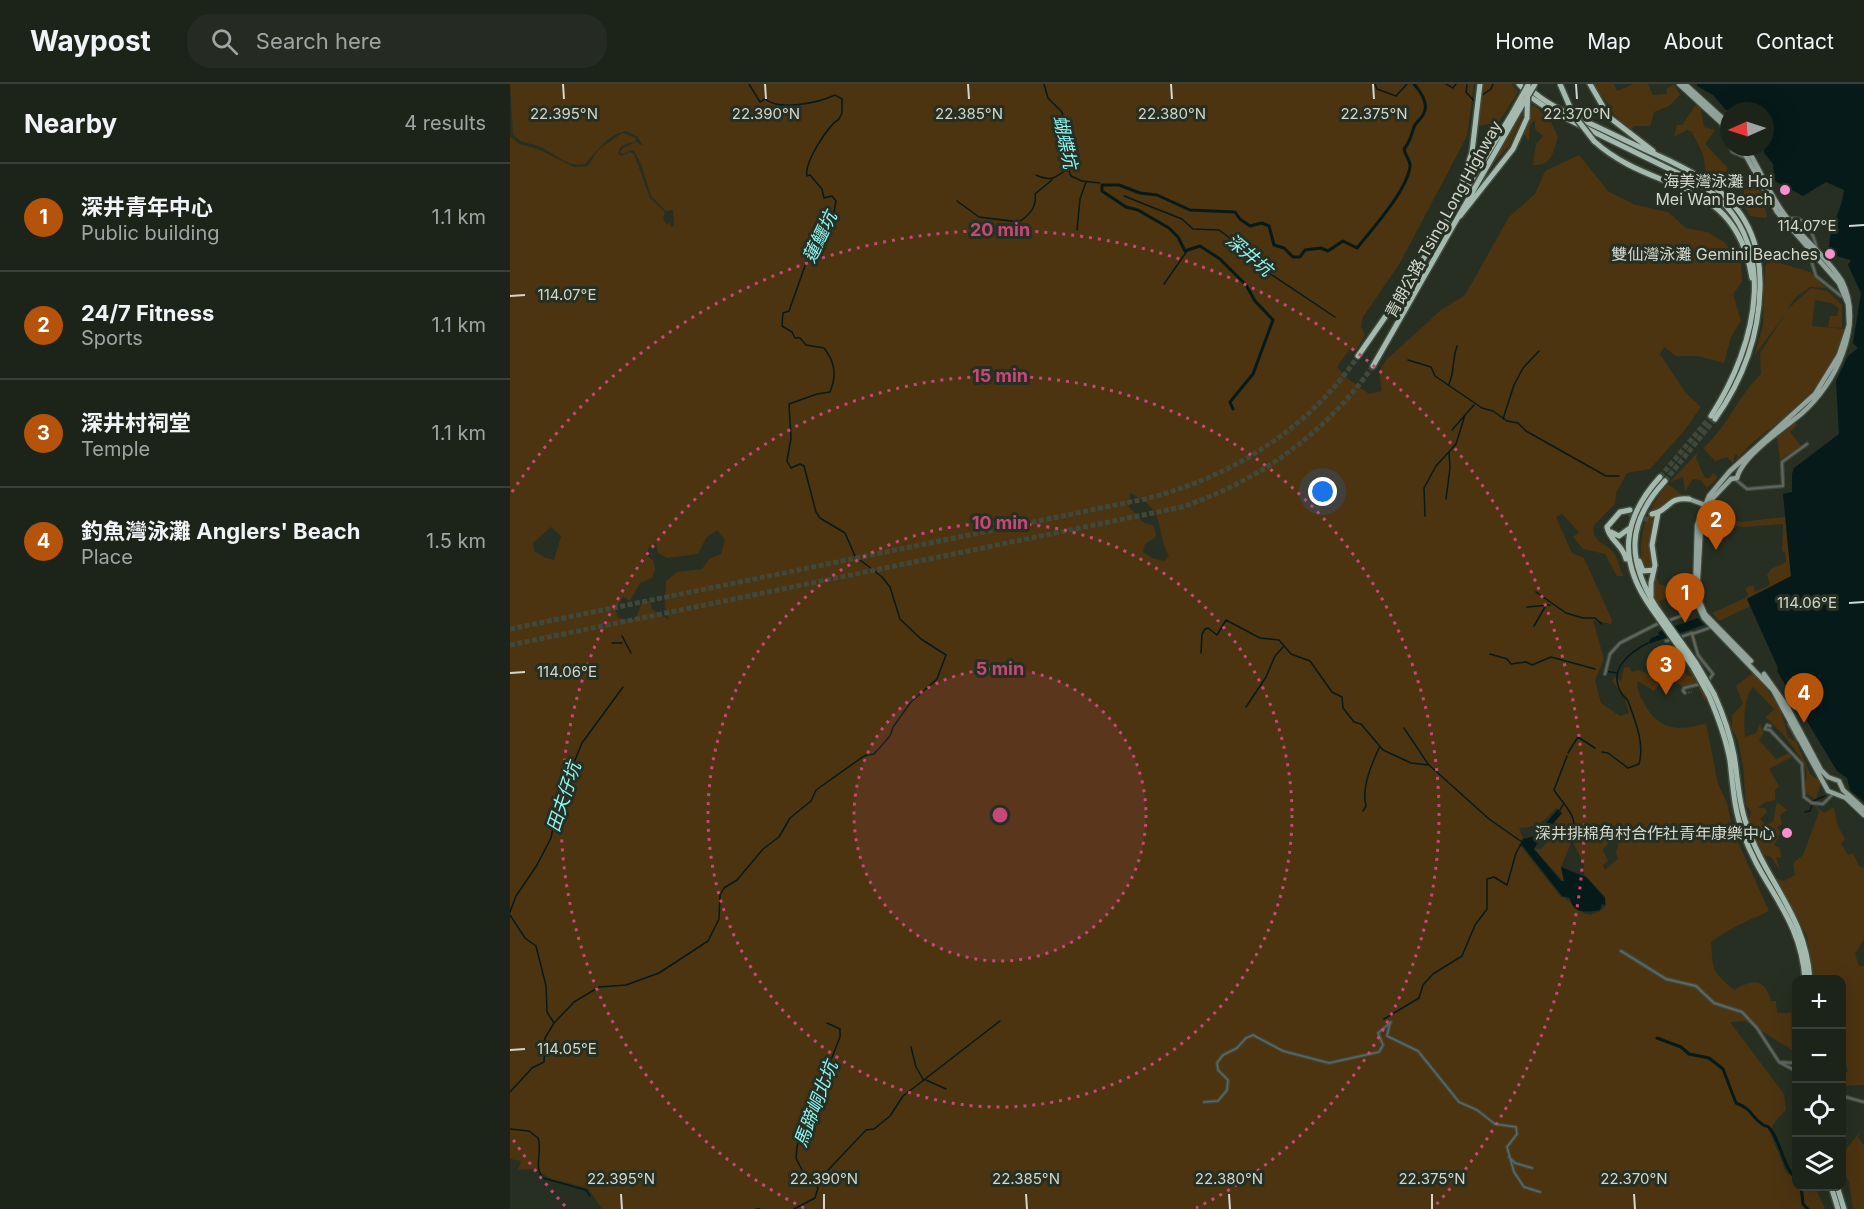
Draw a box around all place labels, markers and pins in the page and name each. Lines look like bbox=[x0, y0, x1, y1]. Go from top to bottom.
place label: 海美灣泳灘 Hoi Mei Wan Beach bbox=[1655, 171, 1773, 209]
marker: 海美灣泳灘 Hoi Mei Wan Beach bbox=[1778, 183, 1792, 197]
place label: 雙仙灣泳灘 Gemini Beaches bbox=[1611, 244, 1818, 264]
marker: 雙仙灣泳灘 Gemini Beaches bbox=[1823, 247, 1837, 261]
pin: 2 bbox=[1696, 500, 1736, 550]
pin: 1 bbox=[1666, 574, 1704, 623]
pin: 3 bbox=[1646, 646, 1686, 695]
pin: 4 bbox=[1784, 674, 1824, 723]
centre of rings bbox=[990, 805, 1010, 825]
place label: 深井排棉角村合作社青年康樂中心 bbox=[1535, 823, 1775, 843]
marker: 深井排棉角村合作社青年康樂中心 bbox=[1780, 826, 1794, 840]

